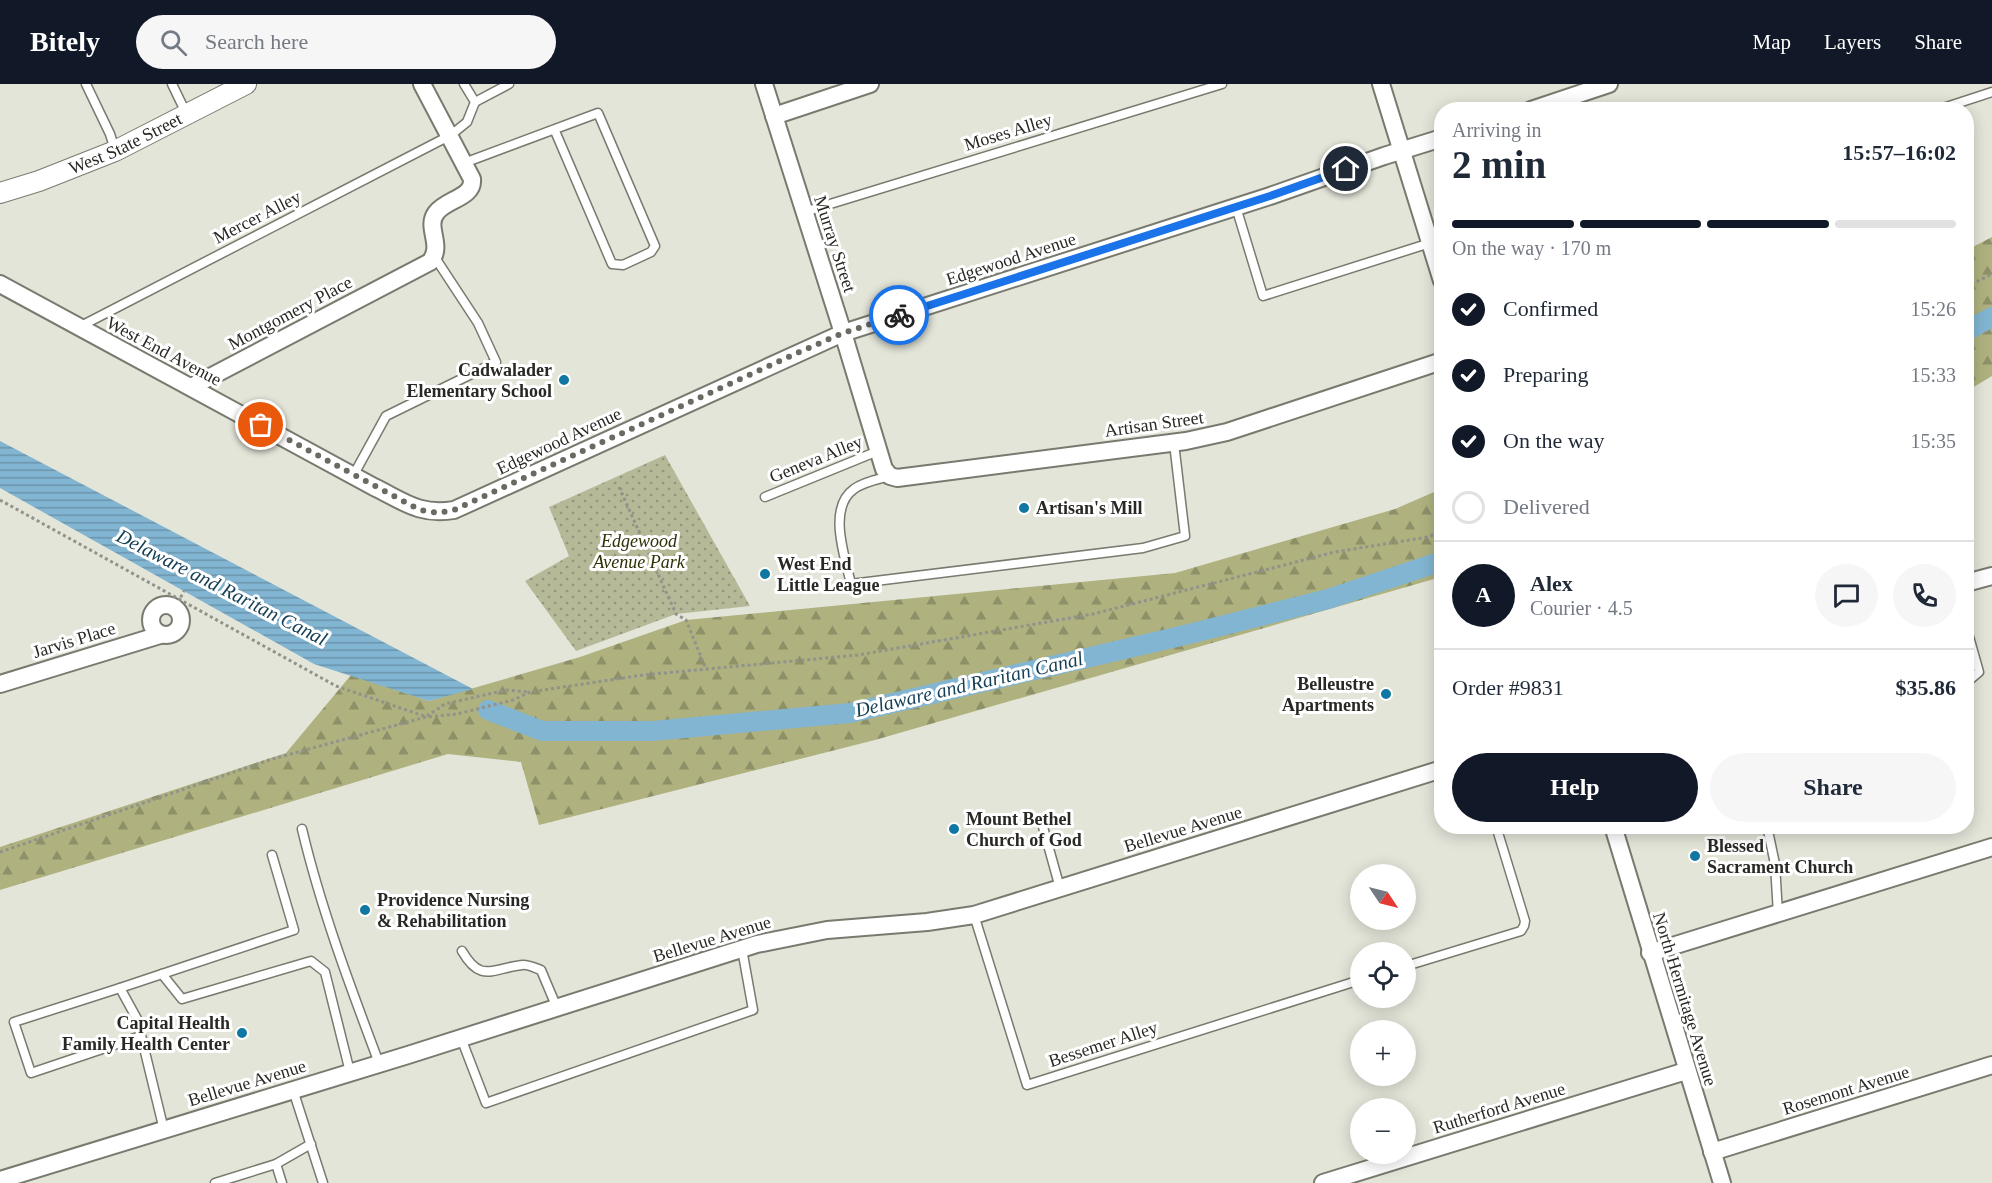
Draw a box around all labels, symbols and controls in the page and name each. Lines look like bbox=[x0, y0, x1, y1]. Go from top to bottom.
search box bbox=[136, 15, 556, 69]
text: Bitely bbox=[30, 26, 100, 57]
icon: search bbox=[157, 26, 190, 59]
text: Search here bbox=[205, 29, 308, 54]
text: Map bbox=[1753, 30, 1791, 54]
text: Layers bbox=[1824, 30, 1881, 54]
text: Share bbox=[1914, 30, 1962, 54]
street label: West State Street bbox=[66, 108, 185, 178]
street label: Moses Alley bbox=[962, 109, 1054, 155]
text: Arriving in bbox=[1452, 119, 1541, 141]
text: 15:57–16:02 bbox=[1842, 140, 1956, 165]
pin bbox=[1320, 143, 1371, 194]
text: 2 min bbox=[1452, 143, 1546, 186]
icon: home bbox=[1329, 152, 1362, 185]
street label: Mercer Alley bbox=[210, 186, 304, 248]
street label: Murray Street bbox=[810, 193, 860, 295]
street label: Edgewood Avenue bbox=[944, 229, 1078, 289]
text: On the way · 170 m bbox=[1452, 237, 1611, 259]
street label: Montgomery Place bbox=[225, 272, 355, 354]
courier bbox=[869, 285, 929, 345]
icon: check bbox=[1452, 293, 1485, 326]
text: Confirmed bbox=[1503, 296, 1598, 321]
text: 15:26 bbox=[1910, 298, 1956, 320]
icon: bike bbox=[883, 299, 916, 332]
street label: West End Avenue bbox=[103, 312, 225, 390]
icon: check bbox=[1452, 359, 1485, 392]
place label: Cadwalader Elementary School bbox=[407, 360, 552, 401]
text: Preparing bbox=[1503, 362, 1589, 387]
text: 15:33 bbox=[1910, 364, 1956, 386]
marker: Cadwalader Elementary School bbox=[557, 373, 571, 387]
pin bbox=[235, 399, 286, 450]
street label: Edgewood Avenue bbox=[494, 403, 624, 479]
street label: Artisan Street bbox=[1103, 407, 1205, 441]
icon: bag bbox=[244, 408, 277, 441]
icon: check bbox=[1452, 425, 1485, 458]
text: On the way bbox=[1503, 428, 1604, 453]
text: 15:35 bbox=[1910, 430, 1956, 452]
street label: Geneva Alley bbox=[767, 431, 865, 487]
text: Delivered bbox=[1503, 494, 1590, 519]
place label: Artisan's Mill bbox=[1036, 498, 1143, 518]
marker: Artisan's Mill bbox=[1017, 501, 1031, 515]
water label: Delaware and Raritan Canal bbox=[112, 524, 331, 650]
park label: Edgewood Avenue Park bbox=[592, 531, 686, 572]
place label: West End Little League bbox=[777, 554, 879, 595]
button: chat bbox=[1815, 564, 1878, 627]
button: phone bbox=[1893, 564, 1956, 627]
marker: West End Little League bbox=[758, 567, 772, 581]
text: Alex bbox=[1530, 571, 1573, 596]
text: A bbox=[1476, 582, 1491, 607]
text: Courier · 4.5 bbox=[1530, 597, 1633, 619]
street label: Jarvis Place bbox=[30, 618, 118, 662]
water label: Delaware and Raritan Canal bbox=[852, 647, 1085, 721]
place label: Belleustre Apartments bbox=[1282, 674, 1374, 715]
text: Order #9831 bbox=[1452, 675, 1564, 700]
text: $35.86 bbox=[1896, 675, 1956, 700]
marker: Belleustre Apartments bbox=[1379, 687, 1393, 701]
button: Help bbox=[1452, 753, 1698, 822]
button: Share bbox=[1710, 753, 1956, 822]
street label: Bellevue Avenue bbox=[1122, 802, 1244, 856]
place label: Mount Bethel Church of God bbox=[966, 809, 1082, 850]
marker: Mount Bethel Church of God bbox=[947, 822, 961, 836]
place label: Blessed Sacrament Church bbox=[1707, 836, 1853, 877]
marker: Blessed Sacrament Church bbox=[1688, 849, 1702, 863]
north arrow bbox=[1350, 864, 1416, 930]
map controls bbox=[1350, 864, 1416, 1164]
place label: Providence Nursing & Rehabilitation bbox=[377, 890, 529, 931]
marker: Providence Nursing & Rehabilitation bbox=[358, 903, 372, 917]
street label: North Hermitage Avenue bbox=[1649, 910, 1721, 1088]
street label: Bellevue Avenue bbox=[651, 912, 773, 966]
button: locate bbox=[1350, 942, 1416, 1008]
place label: Capital Health Family Health Center bbox=[62, 1013, 230, 1054]
street label: Bessemer Alley bbox=[1046, 1017, 1160, 1071]
button: + bbox=[1350, 1020, 1416, 1086]
marker: Capital Health Family Health Center bbox=[235, 1026, 249, 1040]
street label: Bellevue Avenue bbox=[186, 1056, 308, 1110]
street label: Rosemont Avenue bbox=[1780, 1061, 1912, 1119]
street label: Rutherford Avenue bbox=[1431, 1078, 1567, 1138]
button: − bbox=[1350, 1098, 1416, 1164]

